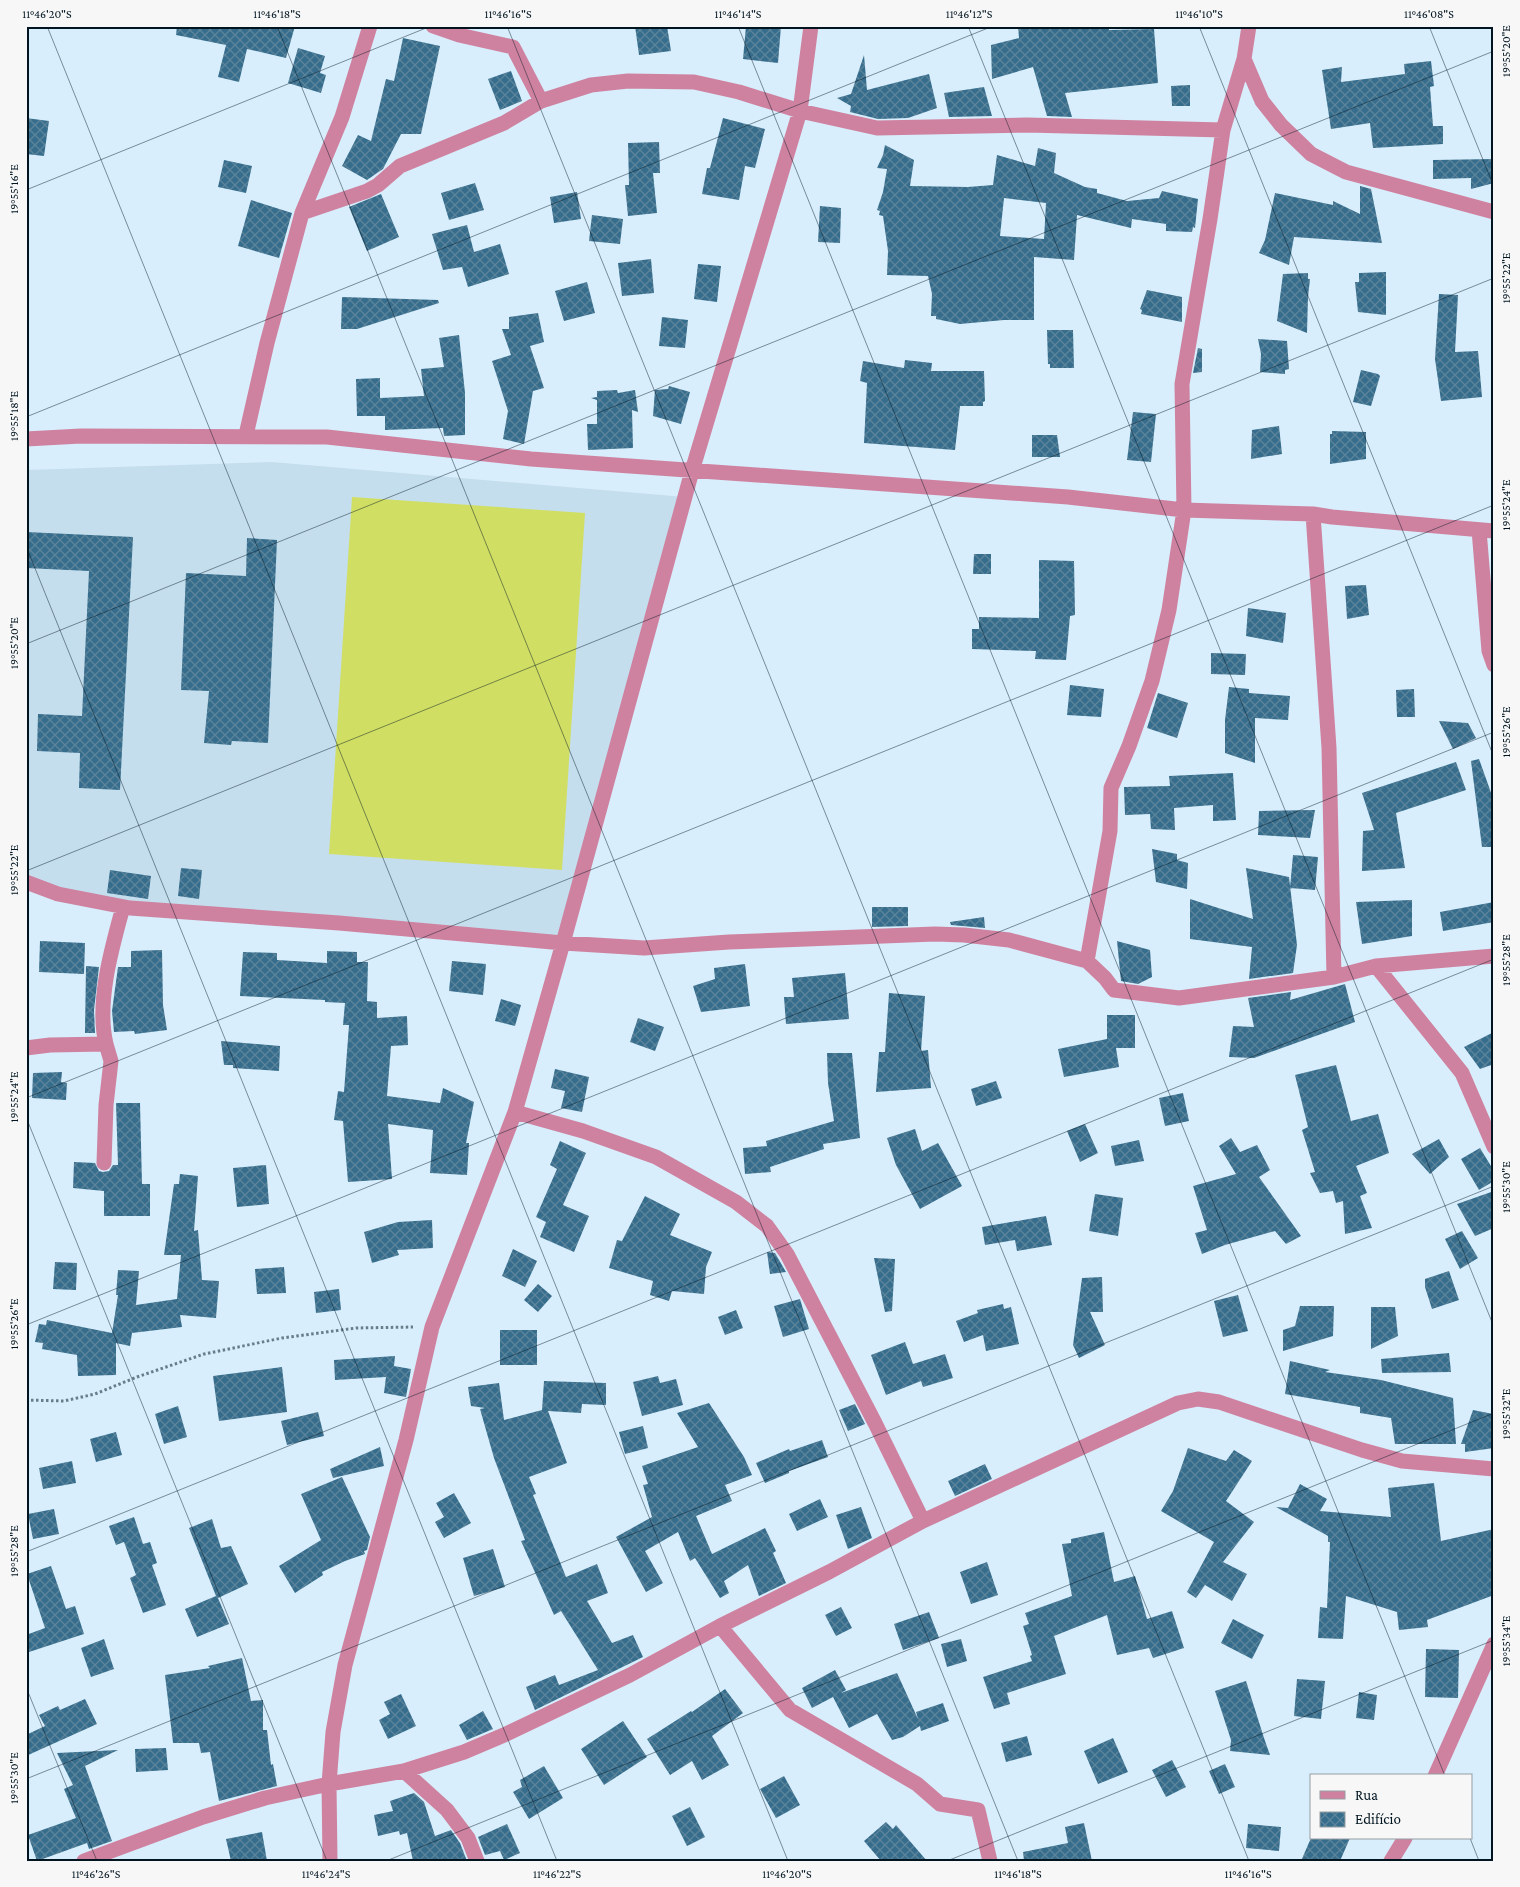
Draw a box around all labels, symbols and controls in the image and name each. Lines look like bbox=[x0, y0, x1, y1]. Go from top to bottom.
text: 11°46'20"S bbox=[22, 7, 72, 21]
text: 11°46'18"S bbox=[253, 7, 301, 21]
text: 11°46'16"S bbox=[484, 7, 532, 21]
text: 11°46'14"S bbox=[715, 7, 762, 21]
text: 11°46'12"S bbox=[946, 7, 993, 21]
text: 11°46'10"S bbox=[1175, 7, 1223, 21]
text: 11°46'08"S bbox=[1404, 7, 1454, 21]
text: 19°55'20"E bbox=[1499, 25, 1513, 77]
text: 19°55'16"E bbox=[7, 164, 21, 214]
text: 19°55'22"E bbox=[1499, 252, 1513, 303]
text: 19°55'18"E bbox=[7, 391, 21, 441]
text: 19°55'24"E bbox=[1499, 479, 1513, 531]
text: 19°55'20"E bbox=[7, 617, 21, 669]
text: 19°55'26"E bbox=[1499, 706, 1513, 758]
text: 19°55'22"E bbox=[7, 844, 21, 895]
text: 19°55'28"E bbox=[1499, 934, 1513, 986]
text: 19°55'24"E bbox=[7, 1071, 21, 1123]
text: 19°55'30"E bbox=[1499, 1161, 1513, 1213]
text: 19°55'26"E bbox=[7, 1298, 21, 1350]
text: 19°55'32"E bbox=[1499, 1388, 1513, 1439]
text: 19°55'28"E bbox=[7, 1525, 21, 1577]
text: 19°55'34"E bbox=[1499, 1615, 1513, 1666]
text: 19°55'30"E bbox=[7, 1752, 21, 1804]
legend bbox=[1310, 1774, 1472, 1840]
text: Rua bbox=[1355, 1787, 1378, 1803]
text: Edifício bbox=[1355, 1811, 1401, 1827]
text: 11°46'26"S bbox=[72, 1867, 121, 1881]
text: 11°46'24"S bbox=[302, 1867, 351, 1881]
text: 11°46'22"S bbox=[533, 1867, 581, 1881]
text: 11°46'20"S bbox=[762, 1867, 812, 1881]
text: 11°46'18"S bbox=[994, 1867, 1042, 1881]
text: 11°46'16"S bbox=[1224, 1867, 1272, 1881]

